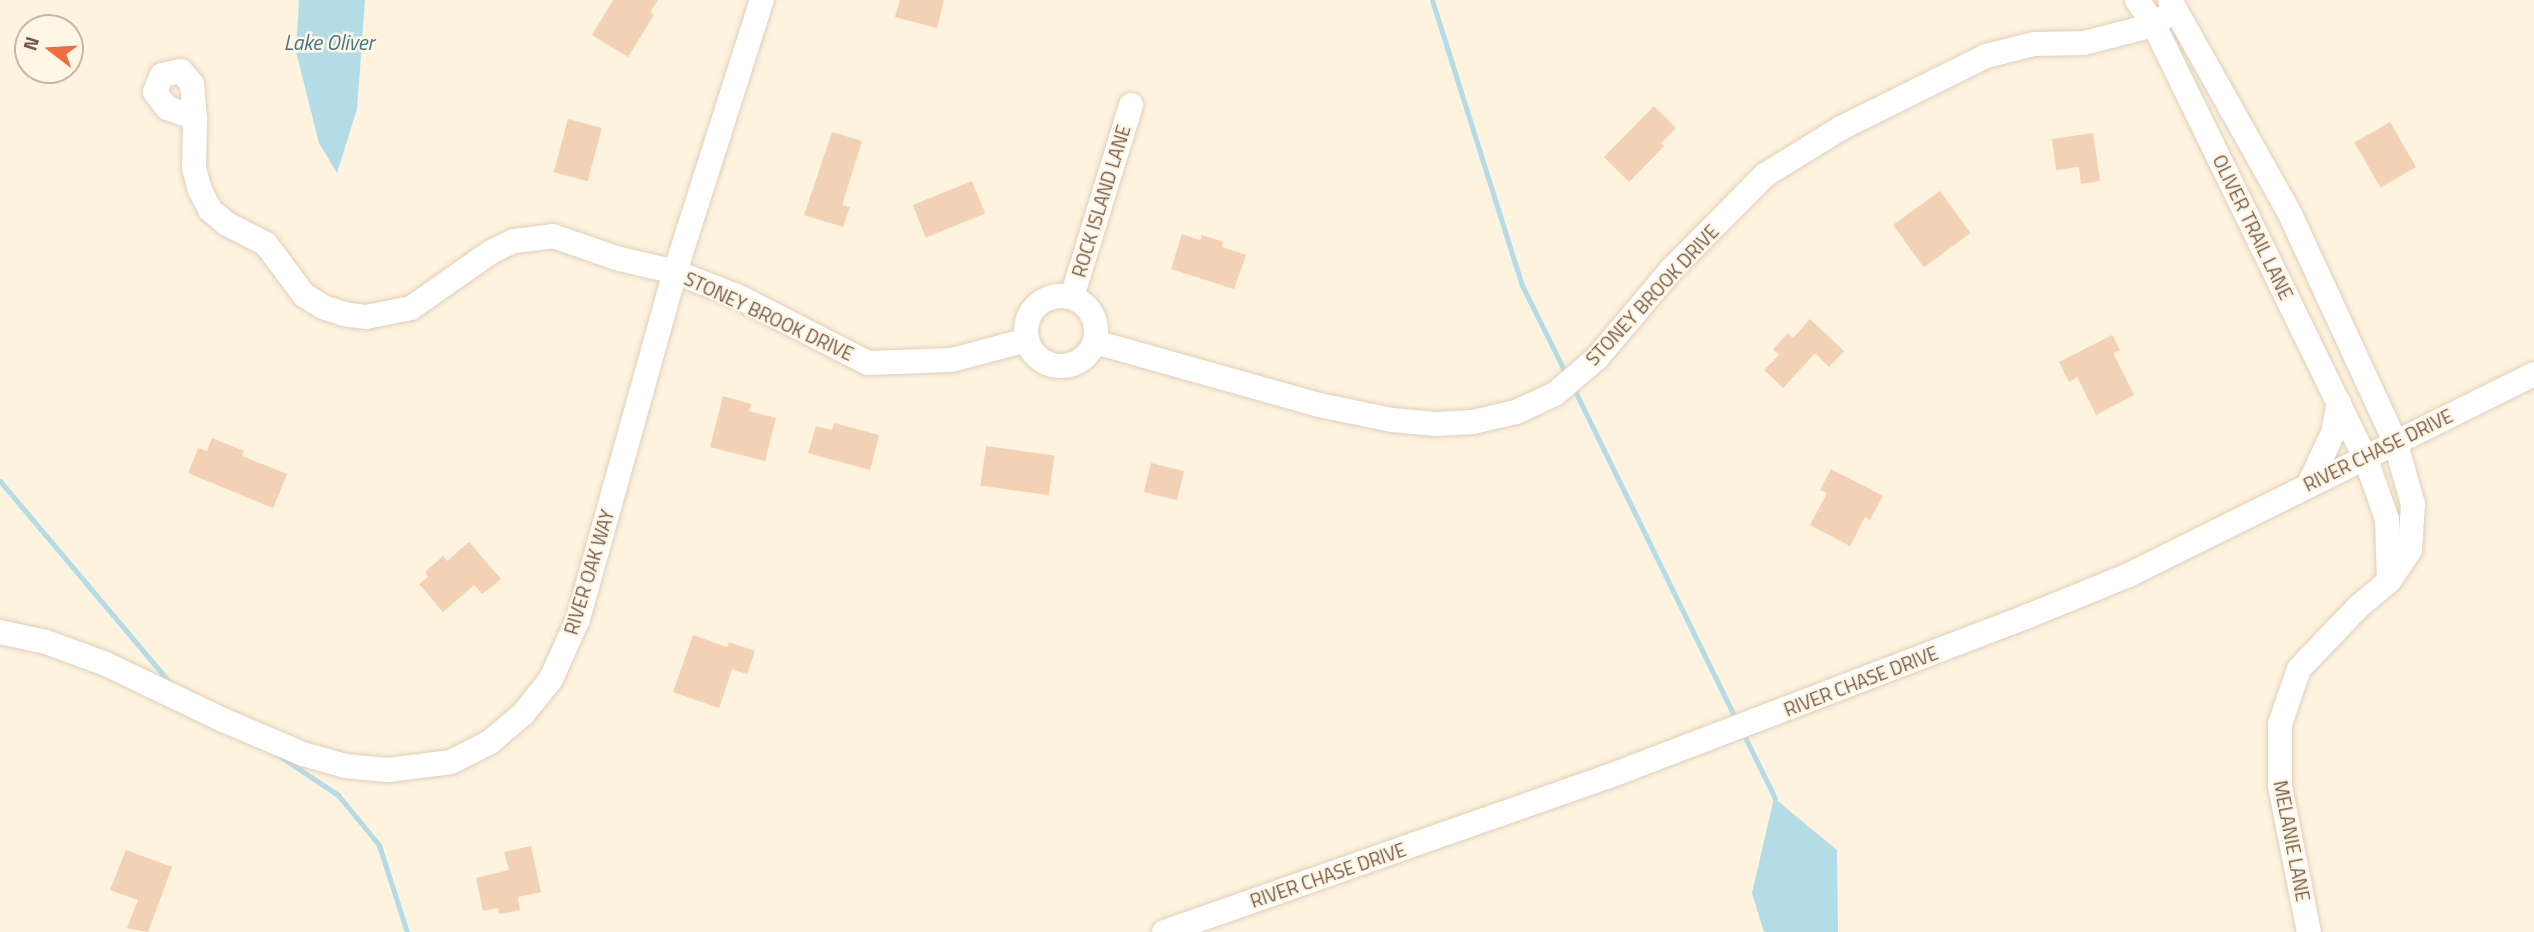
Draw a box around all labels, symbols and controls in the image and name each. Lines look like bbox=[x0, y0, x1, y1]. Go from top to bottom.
north arrow bbox=[14, 14, 84, 84]
water label: Lake Oliver bbox=[284, 29, 374, 55]
text: N bbox=[15, 33, 46, 54]
street label: ROCK ISLAND LANE bbox=[1067, 122, 1135, 280]
street label: OLIVER TRAIL LANE bbox=[2208, 151, 2298, 303]
street label: STONEY BROOK DRIVE bbox=[1581, 220, 1723, 370]
street label: STONEY BROOK DRIVE bbox=[681, 267, 857, 365]
street label: RIVER CHASE DRIVE bbox=[2300, 404, 2456, 496]
street label: RIVER OAK WAY bbox=[559, 507, 619, 637]
street label: RIVER CHASE DRIVE bbox=[1781, 641, 1941, 721]
street label: MELANIE LANE bbox=[2269, 779, 2315, 903]
street label: RIVER CHASE DRIVE bbox=[1247, 838, 1409, 912]

